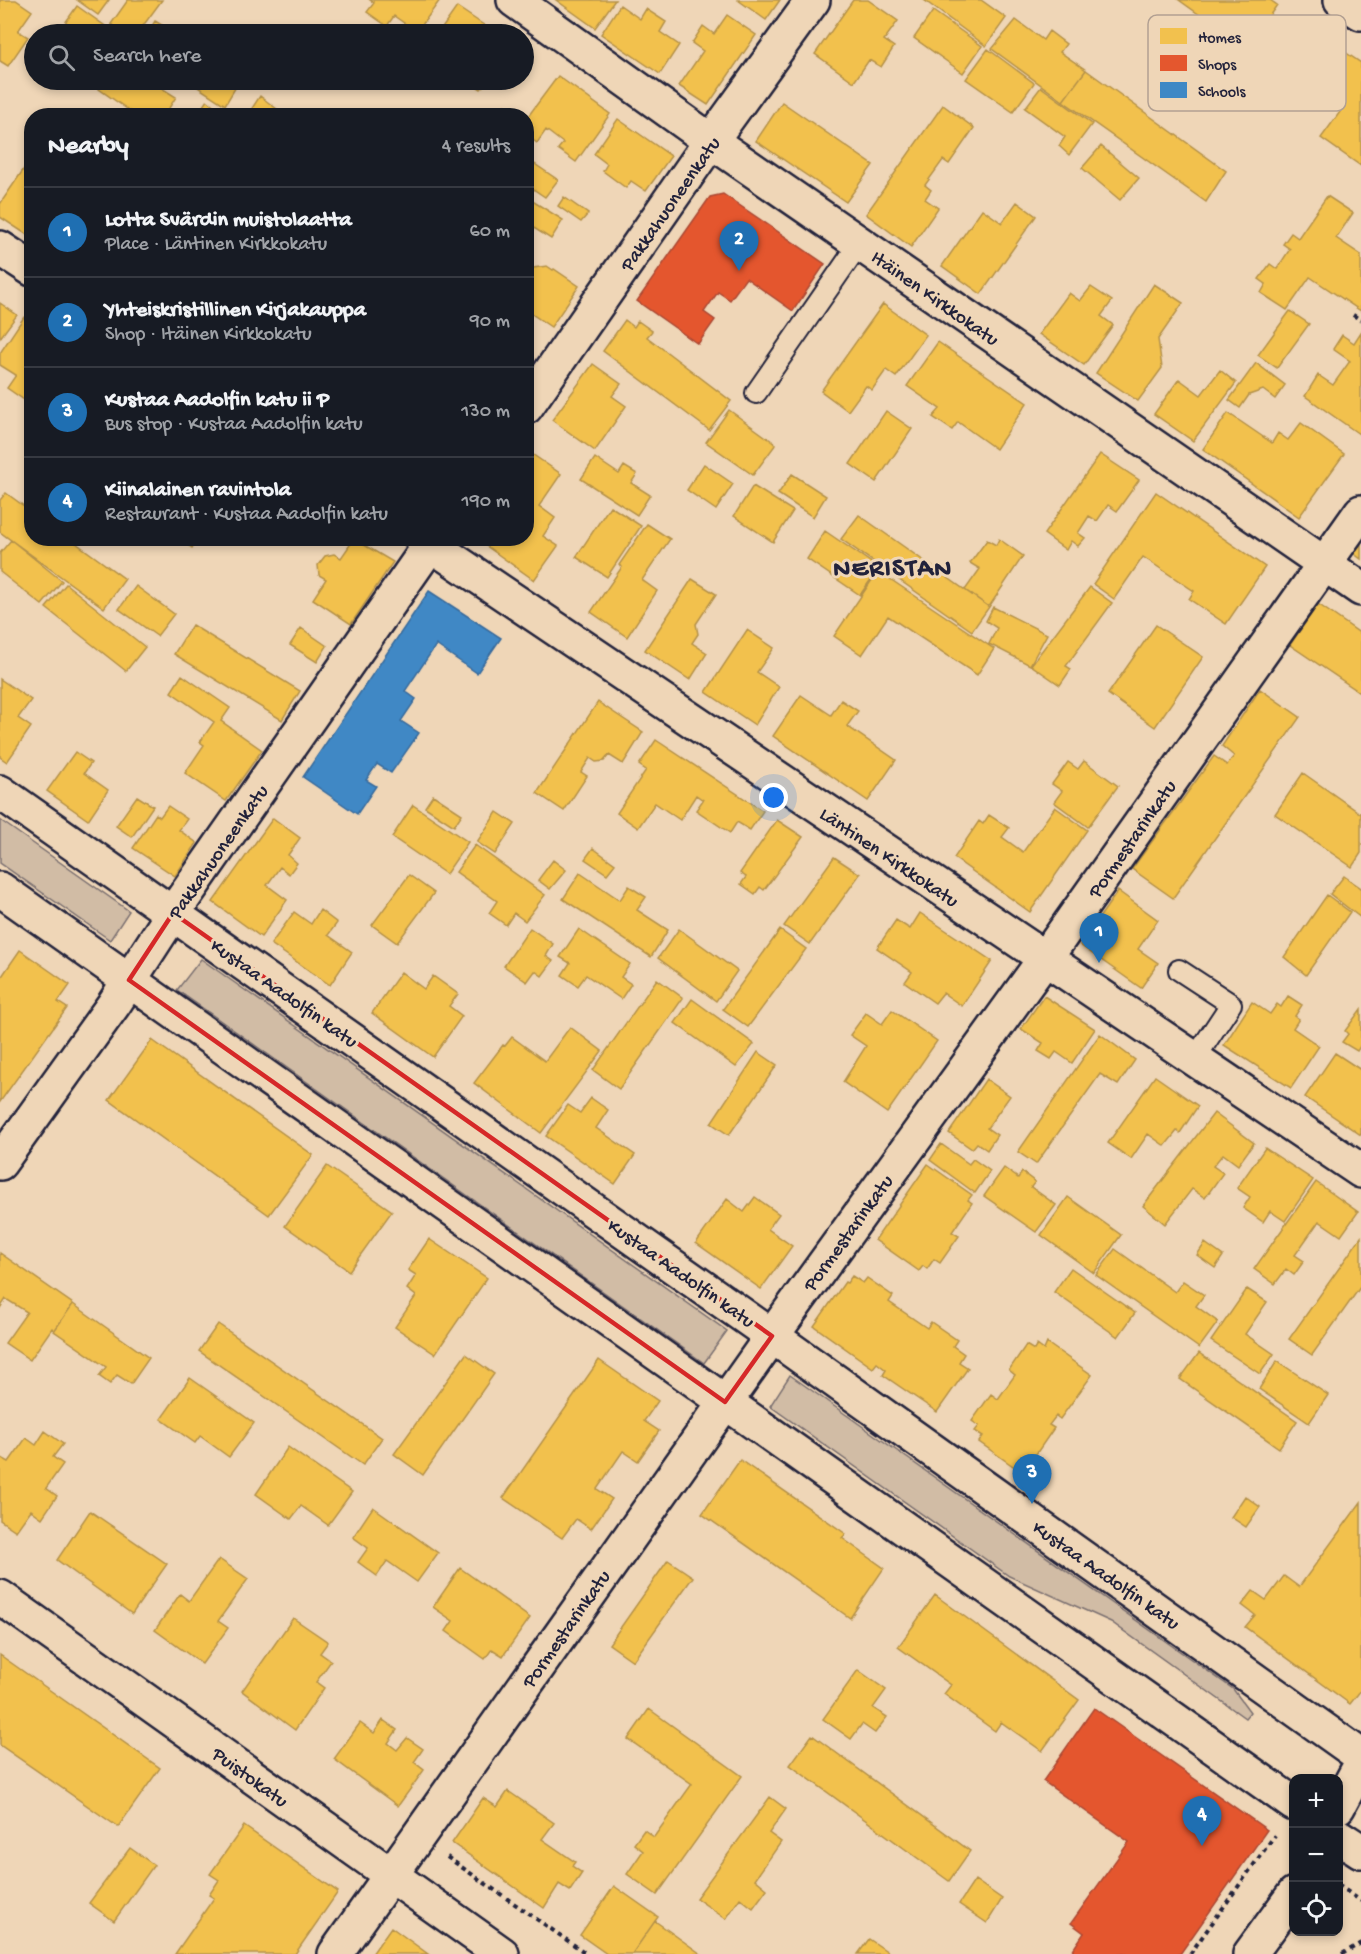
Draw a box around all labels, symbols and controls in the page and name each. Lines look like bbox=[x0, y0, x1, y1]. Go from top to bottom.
legend bbox=[1148, 15, 1346, 111]
search box bbox=[24, 24, 534, 90]
text: Homes bbox=[1198, 30, 1242, 49]
icon: search bbox=[45, 41, 78, 74]
text: Search here bbox=[93, 44, 201, 70]
text: Shops bbox=[1198, 57, 1237, 76]
text: Schools bbox=[1198, 84, 1247, 103]
text: Nearby bbox=[48, 132, 129, 163]
street label: Pakkahuoneenkatu bbox=[616, 133, 727, 277]
text: 4 results bbox=[442, 136, 510, 159]
text: Lotta Svärdin muistolaatta bbox=[105, 208, 352, 234]
text: 1 bbox=[63, 221, 72, 244]
text: 60 m bbox=[470, 221, 510, 244]
pin: 2 bbox=[720, 222, 758, 271]
text: Place · Läntinen Kirkkokatu bbox=[105, 234, 327, 257]
street label: Itäinen Kirkkokatu bbox=[866, 247, 1003, 353]
text: Yhteiskristillinen Kirjakauppa bbox=[105, 298, 366, 324]
text: 2 bbox=[63, 311, 72, 334]
text: 90 m bbox=[470, 311, 510, 334]
text: Shop · Itäinen Kirkkokatu bbox=[105, 324, 312, 347]
text: Kustaa Aadolfin katu ii P bbox=[105, 388, 329, 414]
text: 3 bbox=[62, 401, 73, 424]
text: 130 m bbox=[461, 401, 510, 424]
text: Bus stop · Kustaa Aadolfin katu bbox=[105, 414, 363, 437]
text: Kiinalainen ravintola bbox=[105, 478, 291, 504]
text: 4 bbox=[63, 491, 72, 514]
text: 190 m bbox=[462, 491, 510, 514]
text: Restaurant · Kustaa Aadolfin katu bbox=[105, 504, 388, 527]
district label: NERISTAN bbox=[833, 555, 953, 586]
street label: Pormestarinkatu bbox=[1084, 776, 1183, 904]
street label: Pakkahuoneenkatu bbox=[164, 781, 275, 925]
your location bbox=[759, 783, 788, 812]
street label: Läntinen Kirkkokatu bbox=[814, 804, 962, 914]
pin: 1 bbox=[1080, 914, 1118, 963]
street label: Kustaa Aadolfin katu bbox=[205, 935, 362, 1055]
street label: Pormestarinkatu bbox=[799, 1171, 900, 1298]
street label: Kustaa Aadolfin katu bbox=[602, 1215, 759, 1335]
pin: 3 bbox=[1012, 1454, 1052, 1504]
street label: Kustaa Aadolfin katu bbox=[1027, 1517, 1184, 1637]
street label: Pormestarinkatu bbox=[518, 1566, 617, 1694]
street label: Puistokatu bbox=[206, 1743, 292, 1814]
map controls bbox=[1289, 1774, 1343, 1936]
button: + bbox=[1289, 1774, 1343, 1828]
pin: 4 bbox=[1182, 1796, 1222, 1846]
button: − bbox=[1289, 1828, 1343, 1882]
button: locate bbox=[1289, 1882, 1343, 1936]

